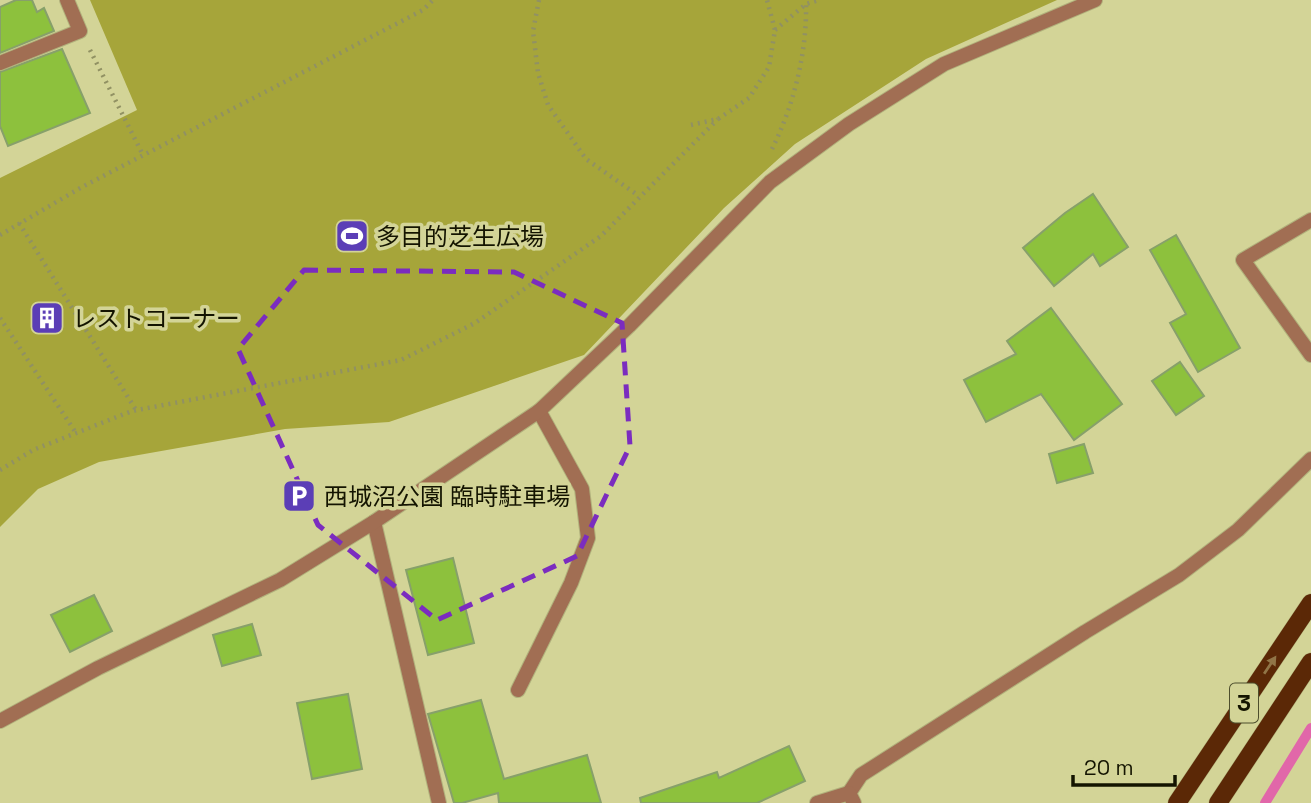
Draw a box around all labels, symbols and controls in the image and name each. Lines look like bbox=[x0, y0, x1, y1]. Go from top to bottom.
sports icon: 多目的芝生広場 bbox=[333, 217, 371, 255]
place label: 多目的芝生広場 bbox=[376, 221, 544, 252]
building icon: レストコーナー bbox=[28, 299, 66, 337]
place label: レストコーナー bbox=[72, 303, 240, 334]
parking icon: 西城沼公園 臨時駐車場 bbox=[280, 477, 318, 515]
place label: 西城沼公園 臨時駐車場 bbox=[324, 481, 570, 512]
one-way arrow bbox=[1263, 655, 1276, 675]
road number: 3 bbox=[1230, 684, 1258, 722]
scale bar bbox=[1073, 744, 1174, 788]
text: 20 m bbox=[1084, 754, 1134, 781]

